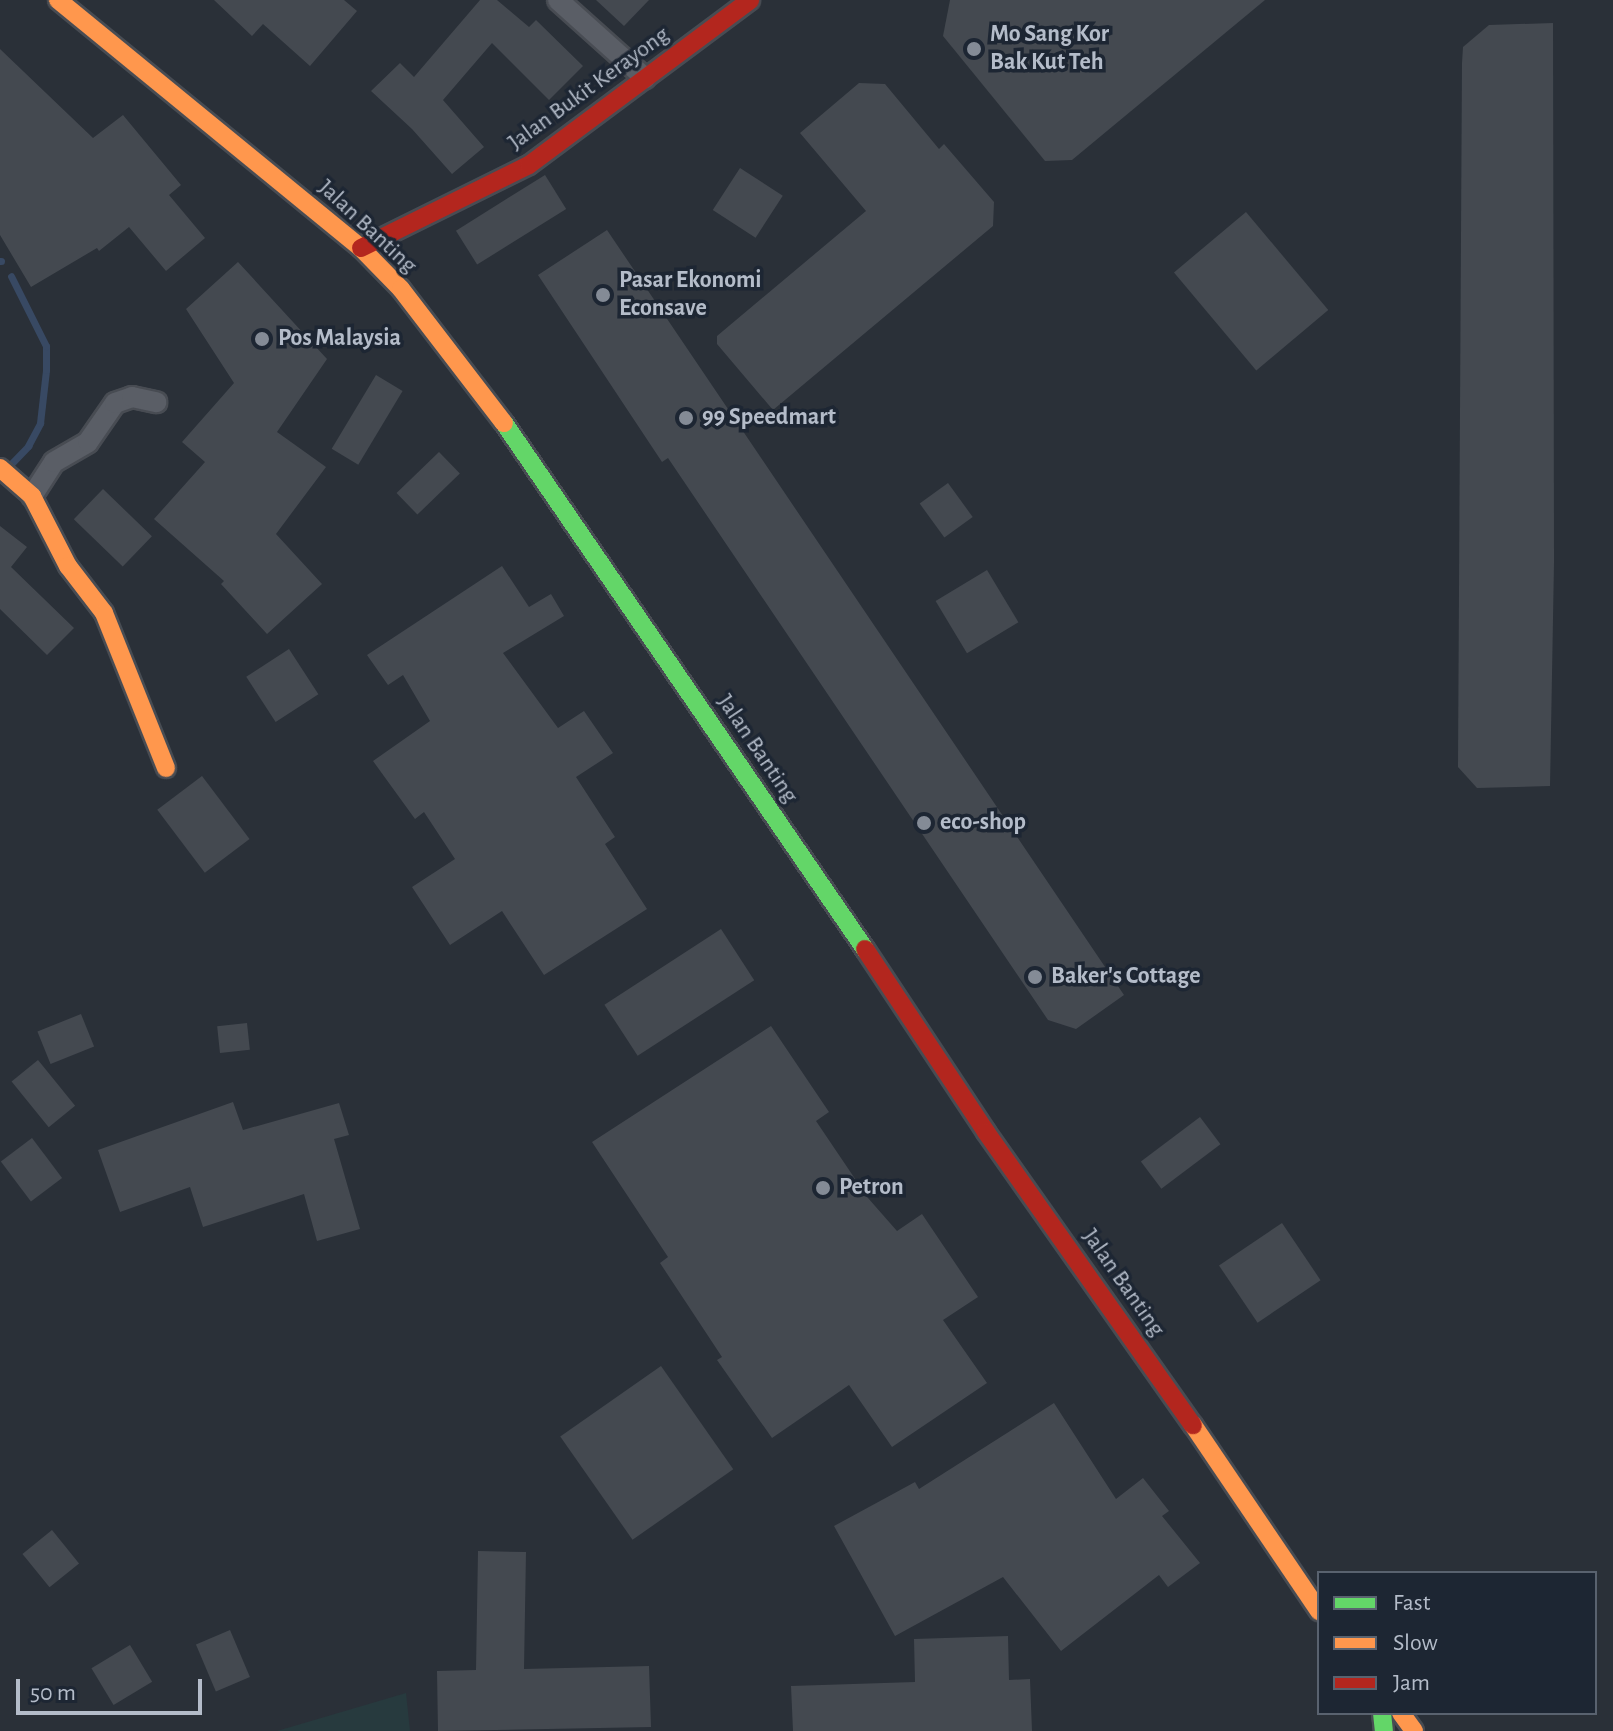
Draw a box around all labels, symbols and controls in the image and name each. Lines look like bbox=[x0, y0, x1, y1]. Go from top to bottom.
street label: Jalan Bukit Kerayong bbox=[503, 21, 675, 157]
place label: Mo Sang Kor Bak Kut Teh bbox=[990, 21, 1109, 77]
marker: Mo Sang Kor Bak Kut Teh bbox=[965, 40, 983, 58]
street label: Jalan Banting bbox=[312, 174, 422, 280]
place label: Pasar Ekonomi Econsave bbox=[619, 267, 762, 323]
marker: Pasar Ekonomi Econsave bbox=[594, 286, 612, 304]
place label: Pos Malaysia bbox=[278, 325, 401, 353]
marker: Pos Malaysia bbox=[253, 330, 271, 348]
place label: 99 Speedmart bbox=[702, 404, 836, 432]
marker: 99 Speedmart bbox=[677, 409, 695, 427]
street label: Jalan Banting bbox=[710, 689, 804, 809]
place label: eco-shop bbox=[940, 809, 1026, 837]
marker: eco-shop bbox=[915, 814, 933, 832]
place label: Baker's Cottage bbox=[1051, 963, 1201, 991]
marker: Baker's Cottage bbox=[1026, 968, 1044, 986]
place label: Petron bbox=[839, 1174, 904, 1202]
marker: Petron bbox=[814, 1179, 832, 1197]
street label: Jalan Banting bbox=[1075, 1224, 1171, 1342]
legend bbox=[1317, 1571, 1597, 1715]
text: Fast bbox=[1393, 1591, 1430, 1615]
text: Slow bbox=[1393, 1631, 1438, 1655]
scale bar bbox=[20, 1663, 206, 1713]
text: Jam bbox=[1393, 1671, 1430, 1695]
text: 50 m bbox=[30, 1681, 76, 1705]

